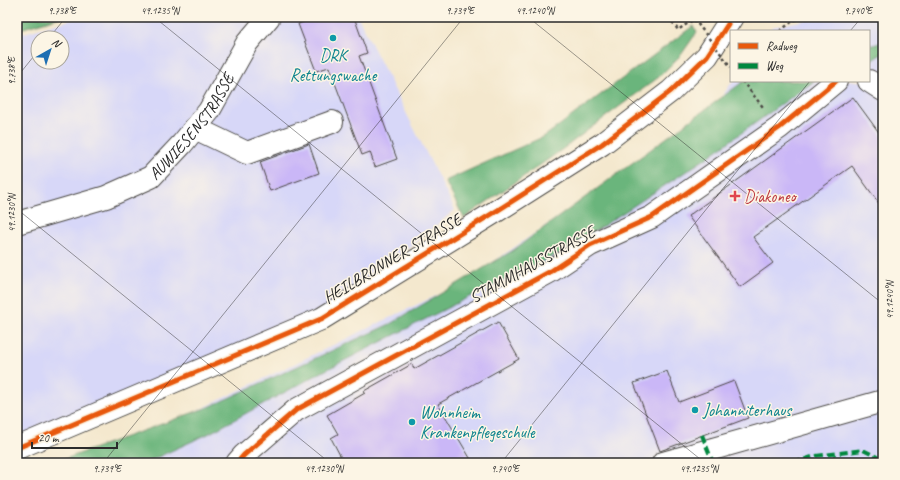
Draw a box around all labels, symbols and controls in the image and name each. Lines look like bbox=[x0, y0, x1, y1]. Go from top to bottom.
text: 9.738°E bbox=[48, 4, 78, 17]
text: 49.1235°N bbox=[141, 4, 181, 17]
text: 9.739°E bbox=[446, 4, 476, 17]
text: 49.1240°N bbox=[516, 4, 556, 17]
text: 9.740°E bbox=[844, 4, 874, 17]
north arrow bbox=[30, 30, 70, 70]
legend bbox=[730, 30, 870, 82]
marker: DRK Rettungswache bbox=[328, 33, 338, 43]
text: N bbox=[49, 35, 65, 51]
text: Radweg bbox=[766, 38, 797, 54]
place label: DRK Rettungswache bbox=[290, 45, 378, 86]
text: 9.738°E bbox=[5, 55, 18, 85]
text: Weg bbox=[766, 58, 784, 74]
street label: AUWIESENSTRASSE bbox=[144, 68, 240, 184]
place label: Diakoneo bbox=[744, 186, 797, 207]
marker: Diakoneo bbox=[729, 190, 741, 202]
text: 49.1230°N bbox=[5, 192, 18, 232]
street label: HEILBRONNER STRASSE bbox=[319, 207, 467, 308]
street label: STAMMHAUSSTRASSE bbox=[466, 220, 601, 308]
text: 49.1240°N bbox=[883, 279, 896, 319]
place label: Johanniterhaus bbox=[702, 400, 793, 421]
place label: Wohnheim Krankenpflegeschule bbox=[420, 402, 536, 443]
marker: Johanniterhaus bbox=[690, 405, 700, 415]
marker: Wohnheim Krankenpflegeschule bbox=[407, 417, 417, 427]
scale bar bbox=[32, 424, 117, 450]
text: 20 m bbox=[38, 430, 60, 446]
text: 9.739°E bbox=[93, 462, 123, 475]
text: 49.1230°N bbox=[305, 462, 345, 475]
text: 9.740°E bbox=[491, 462, 521, 475]
text: 49.1235°N bbox=[680, 462, 720, 475]

